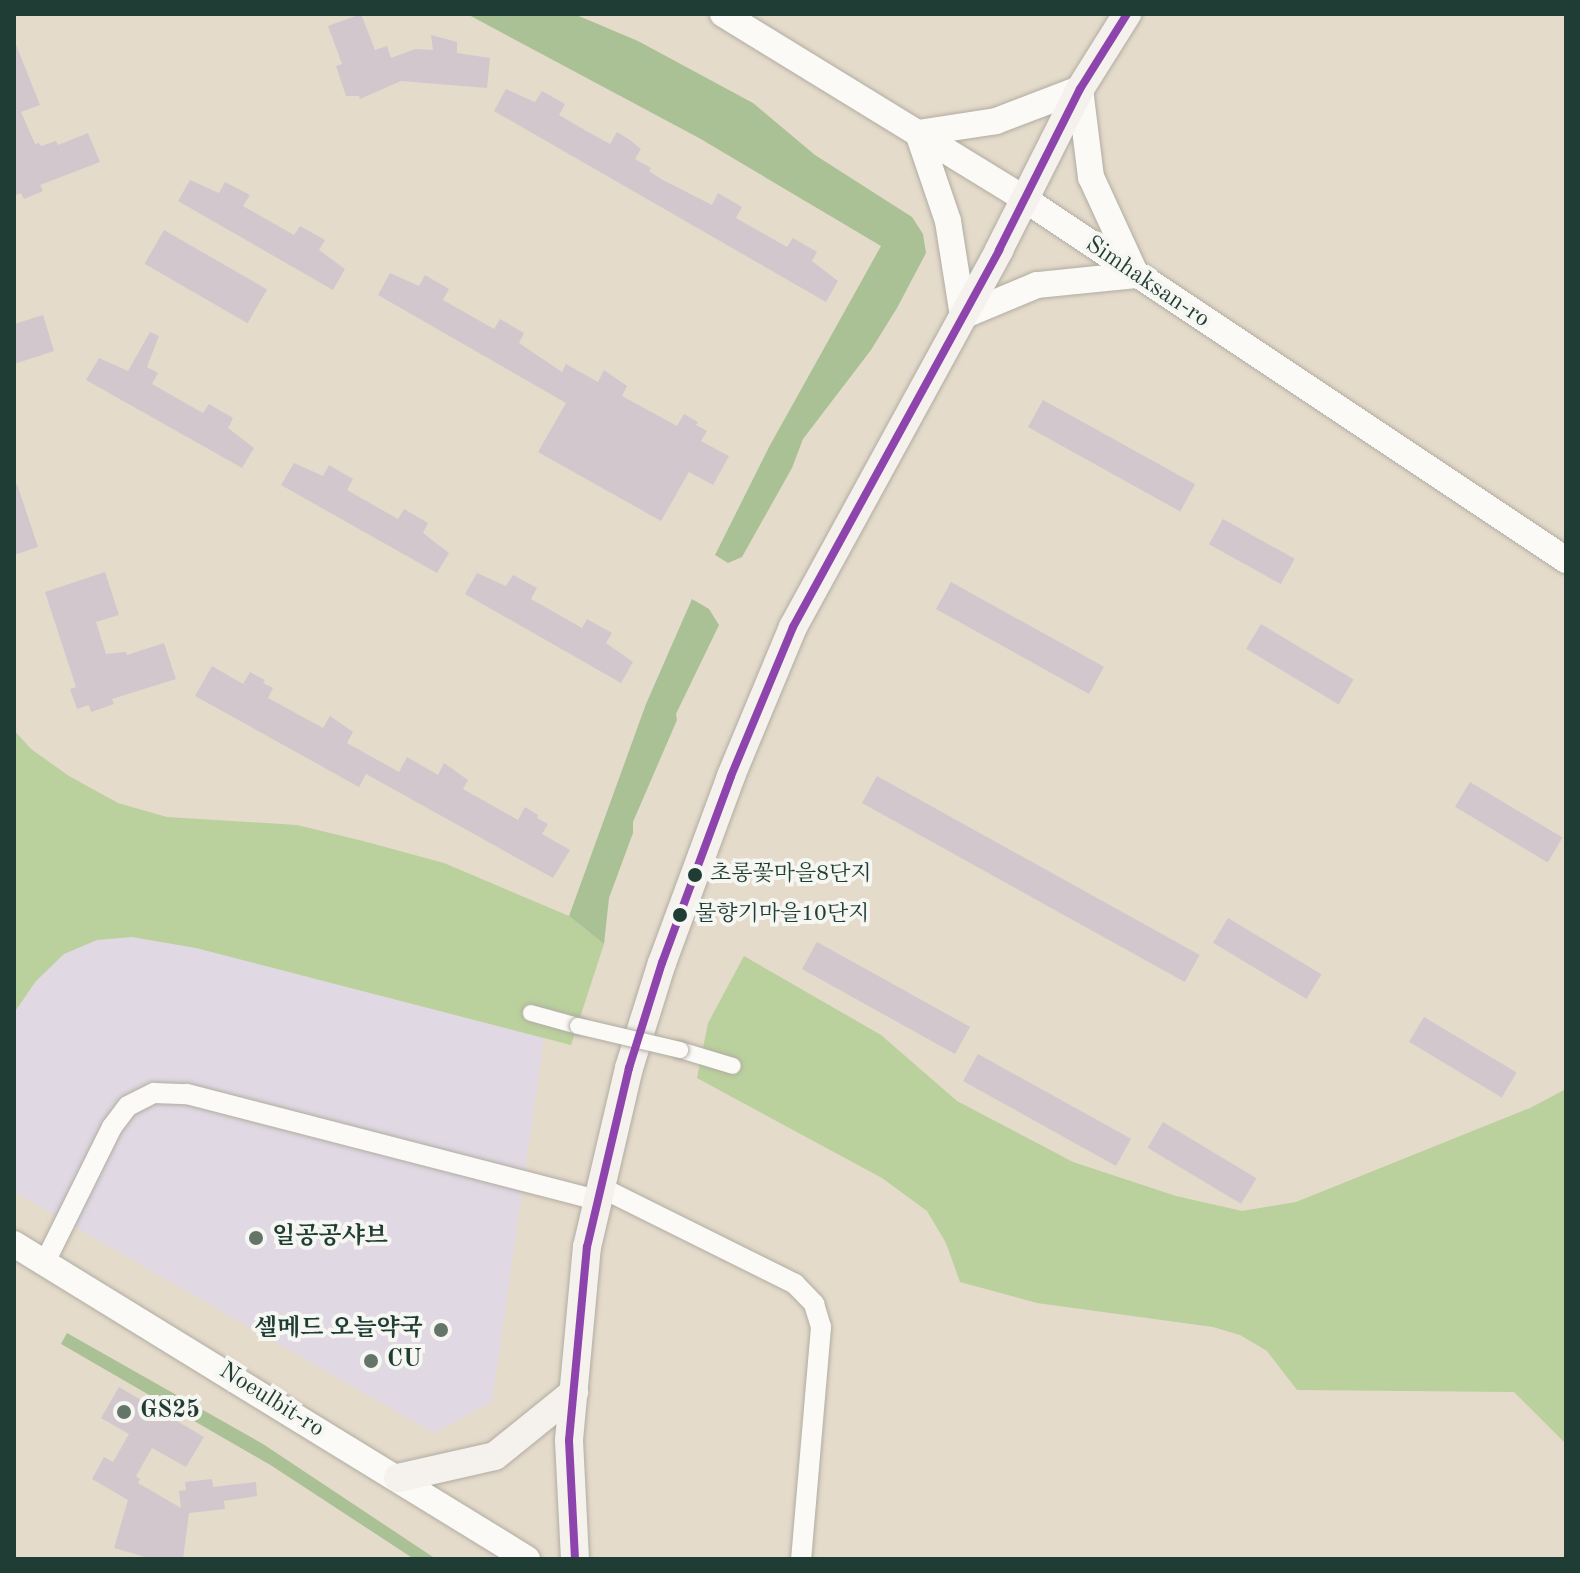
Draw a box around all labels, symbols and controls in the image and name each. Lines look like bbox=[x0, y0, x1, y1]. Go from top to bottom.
street label: Simhaksan-ro bbox=[1079, 231, 1215, 335]
place label: 초롱꽃마을8단지 bbox=[710, 862, 872, 888]
marker: 초롱꽃마을8단지 bbox=[687, 867, 703, 883]
place label: 물향기마을10단지 bbox=[695, 902, 869, 928]
marker: 물향기마을10단지 bbox=[672, 907, 688, 923]
place label: 일공공샤브 bbox=[272, 1224, 388, 1252]
marker: 일공공샤브 bbox=[247, 1229, 265, 1247]
place label: 셀메드 오늘약국 bbox=[254, 1316, 423, 1344]
marker: 셀메드 오늘약국 bbox=[430, 1319, 452, 1341]
place label: CU bbox=[387, 1347, 422, 1375]
marker: CU bbox=[362, 1352, 380, 1370]
street label: Noeulbit-ro bbox=[213, 1357, 329, 1445]
place label: GS25 bbox=[140, 1398, 200, 1426]
marker: GS25 bbox=[115, 1403, 133, 1421]

